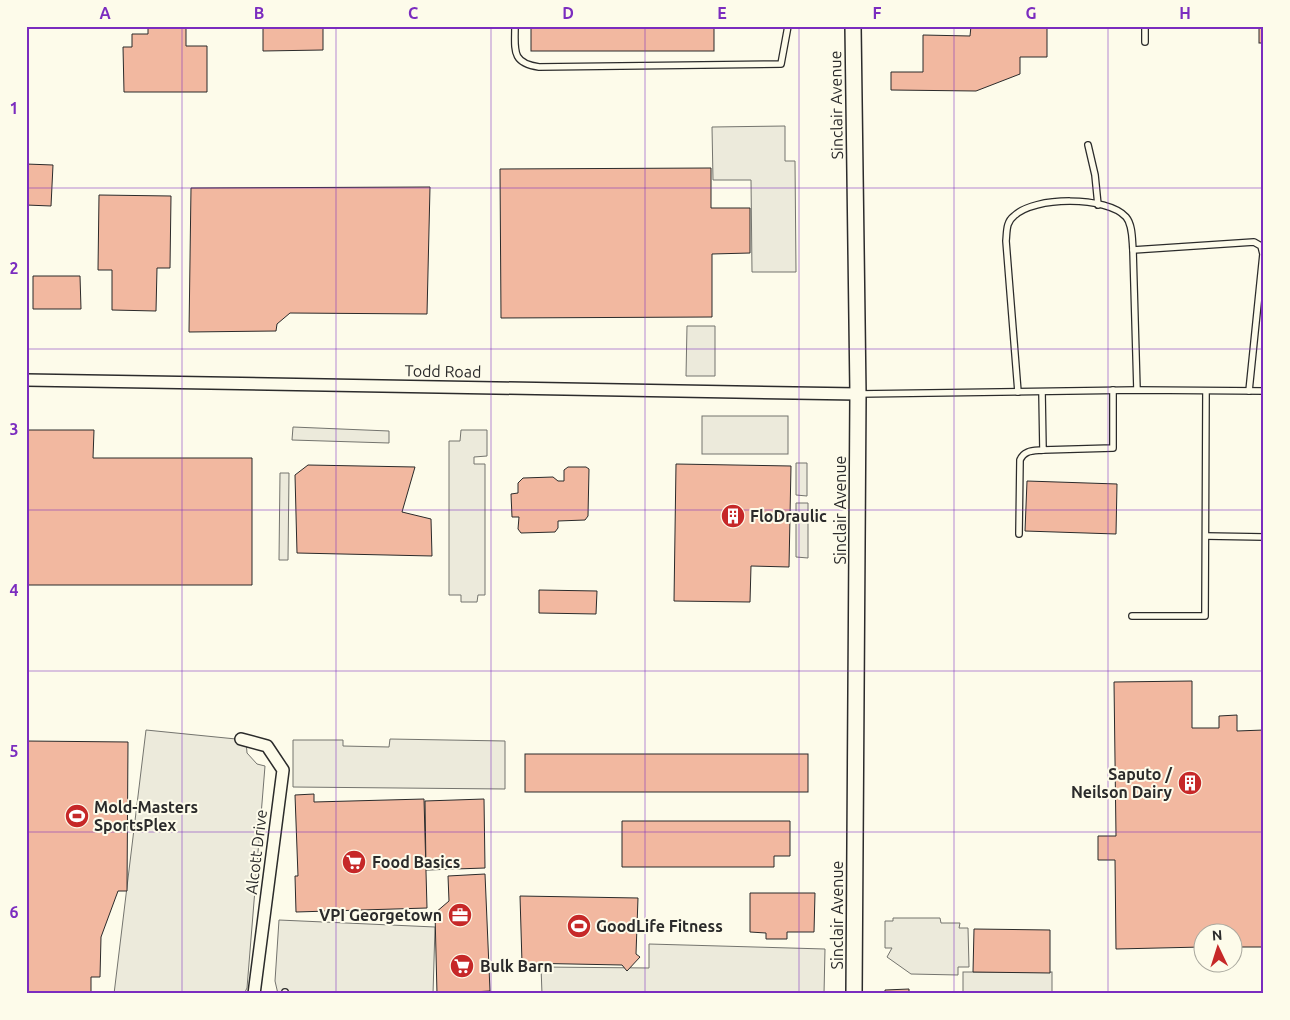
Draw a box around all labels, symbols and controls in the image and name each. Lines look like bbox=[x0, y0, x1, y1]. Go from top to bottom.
text: A bbox=[99, 4, 111, 22]
text: B bbox=[254, 4, 264, 22]
text: C bbox=[408, 4, 418, 22]
text: D bbox=[562, 4, 574, 22]
text: E bbox=[717, 4, 727, 22]
text: F bbox=[873, 4, 882, 22]
text: G bbox=[1025, 4, 1037, 22]
text: H bbox=[1179, 4, 1191, 22]
street label: Sinclair Avenue bbox=[826, 50, 846, 160]
text: 1 bbox=[9, 99, 19, 117]
text: 2 bbox=[9, 259, 19, 277]
street label: Todd Road bbox=[404, 361, 482, 381]
text: 3 bbox=[9, 420, 19, 438]
street label: Sinclair Avenue bbox=[831, 456, 849, 564]
building icon: FloDraulic bbox=[720, 503, 746, 529]
place label: FloDraulic bbox=[750, 507, 827, 525]
text: 4 bbox=[9, 581, 19, 599]
text: 5 bbox=[9, 742, 19, 760]
place label: Saputo / Neilson Dairy bbox=[1071, 765, 1173, 801]
building icon: Saputo / Neilson Dairy bbox=[1177, 770, 1203, 796]
place label: Mold-Masters SportsPlex bbox=[94, 798, 198, 834]
sports icon: Mold-Masters SportsPlex bbox=[64, 803, 90, 829]
street label: Alcott Drive bbox=[242, 809, 270, 895]
supermarket icon: Food Basics bbox=[341, 849, 367, 875]
place label: Food Basics bbox=[372, 853, 460, 871]
street label: Sinclair Avenue bbox=[828, 861, 846, 969]
office icon: VPI Georgetown bbox=[447, 902, 473, 928]
text: 6 bbox=[9, 903, 19, 921]
place label: VPI Georgetown bbox=[319, 906, 442, 924]
sports icon: GoodLife Fitness bbox=[566, 913, 592, 939]
place label: GoodLife Fitness bbox=[596, 917, 723, 935]
north arrow bbox=[1192, 922, 1242, 972]
text: N bbox=[1211, 927, 1223, 943]
supermarket icon: Bulk Barn bbox=[449, 953, 475, 979]
place label: Bulk Barn bbox=[480, 957, 553, 975]

